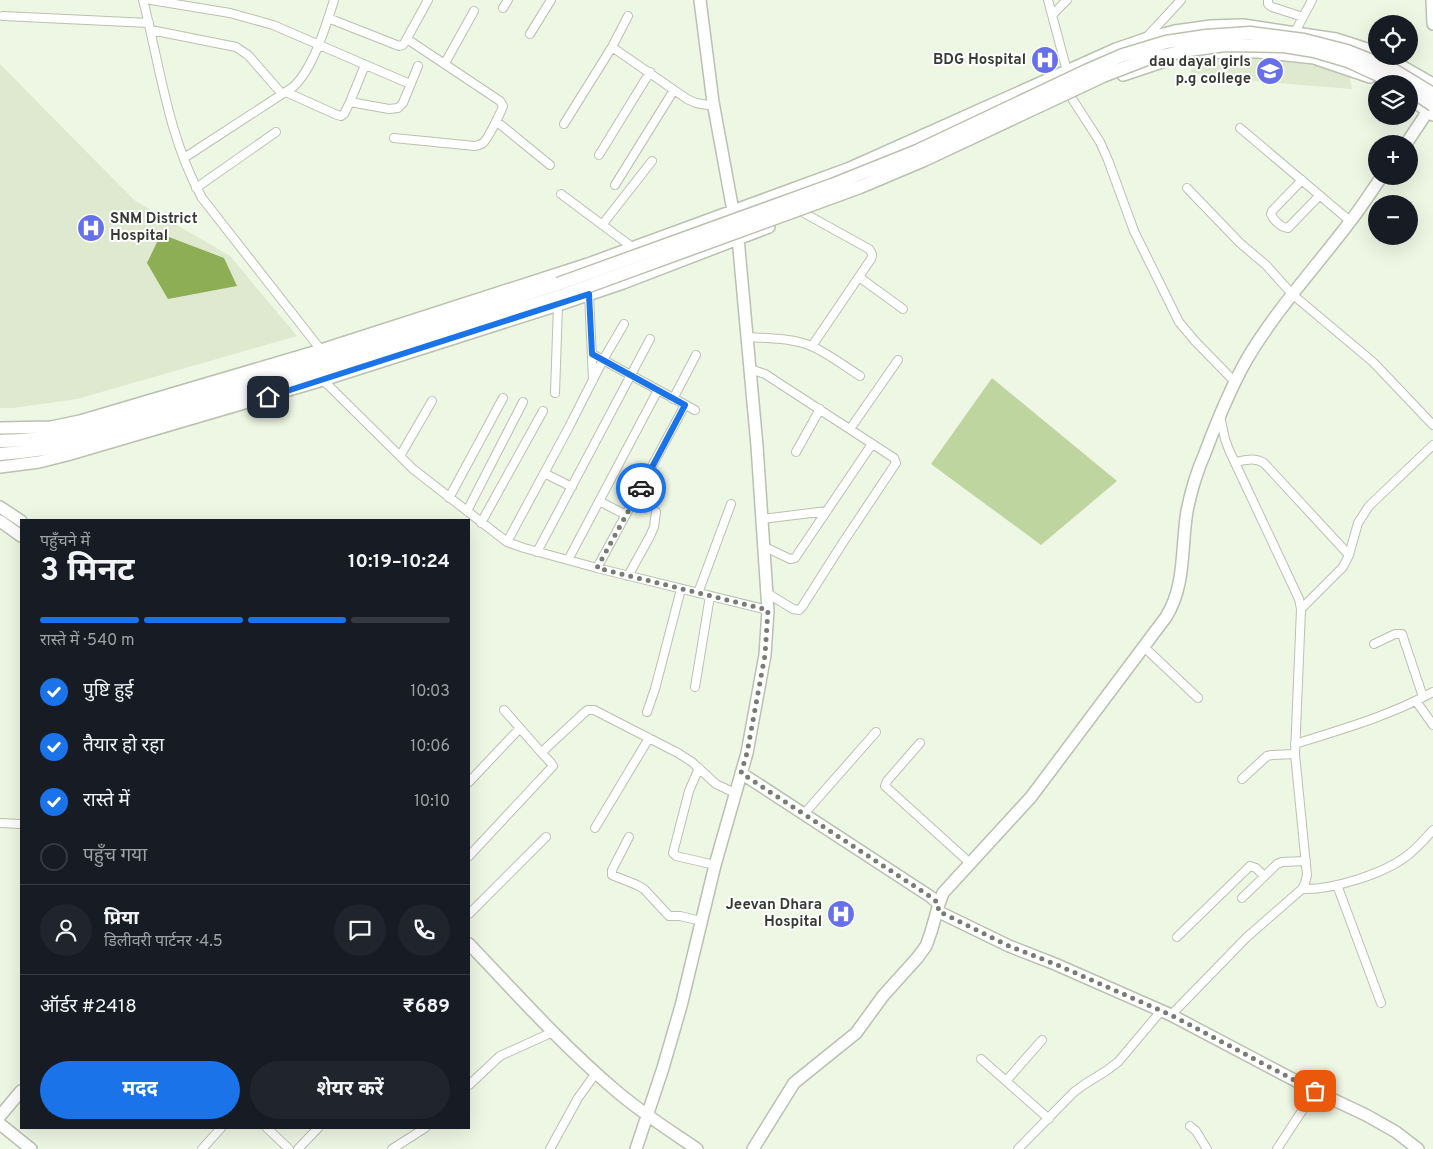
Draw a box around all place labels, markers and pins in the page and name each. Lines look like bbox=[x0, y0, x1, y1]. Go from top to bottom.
hospital icon: BDG Hospital bbox=[1030, 45, 1060, 75]
place label: BDG Hospital bbox=[933, 51, 1026, 70]
place label: dau dayal girls p.g college bbox=[1149, 53, 1251, 89]
school or university icon: dau dayal girls p.g college bbox=[1255, 56, 1285, 86]
place label: SNM District Hospital bbox=[110, 210, 198, 246]
hospital icon: SNM District Hospital bbox=[76, 213, 106, 243]
pin bbox=[247, 376, 289, 418]
place label: Jeevan Dhara Hospital bbox=[725, 896, 822, 932]
hospital icon: Jeevan Dhara Hospital bbox=[826, 899, 856, 929]
pin bbox=[1294, 1070, 1336, 1112]

